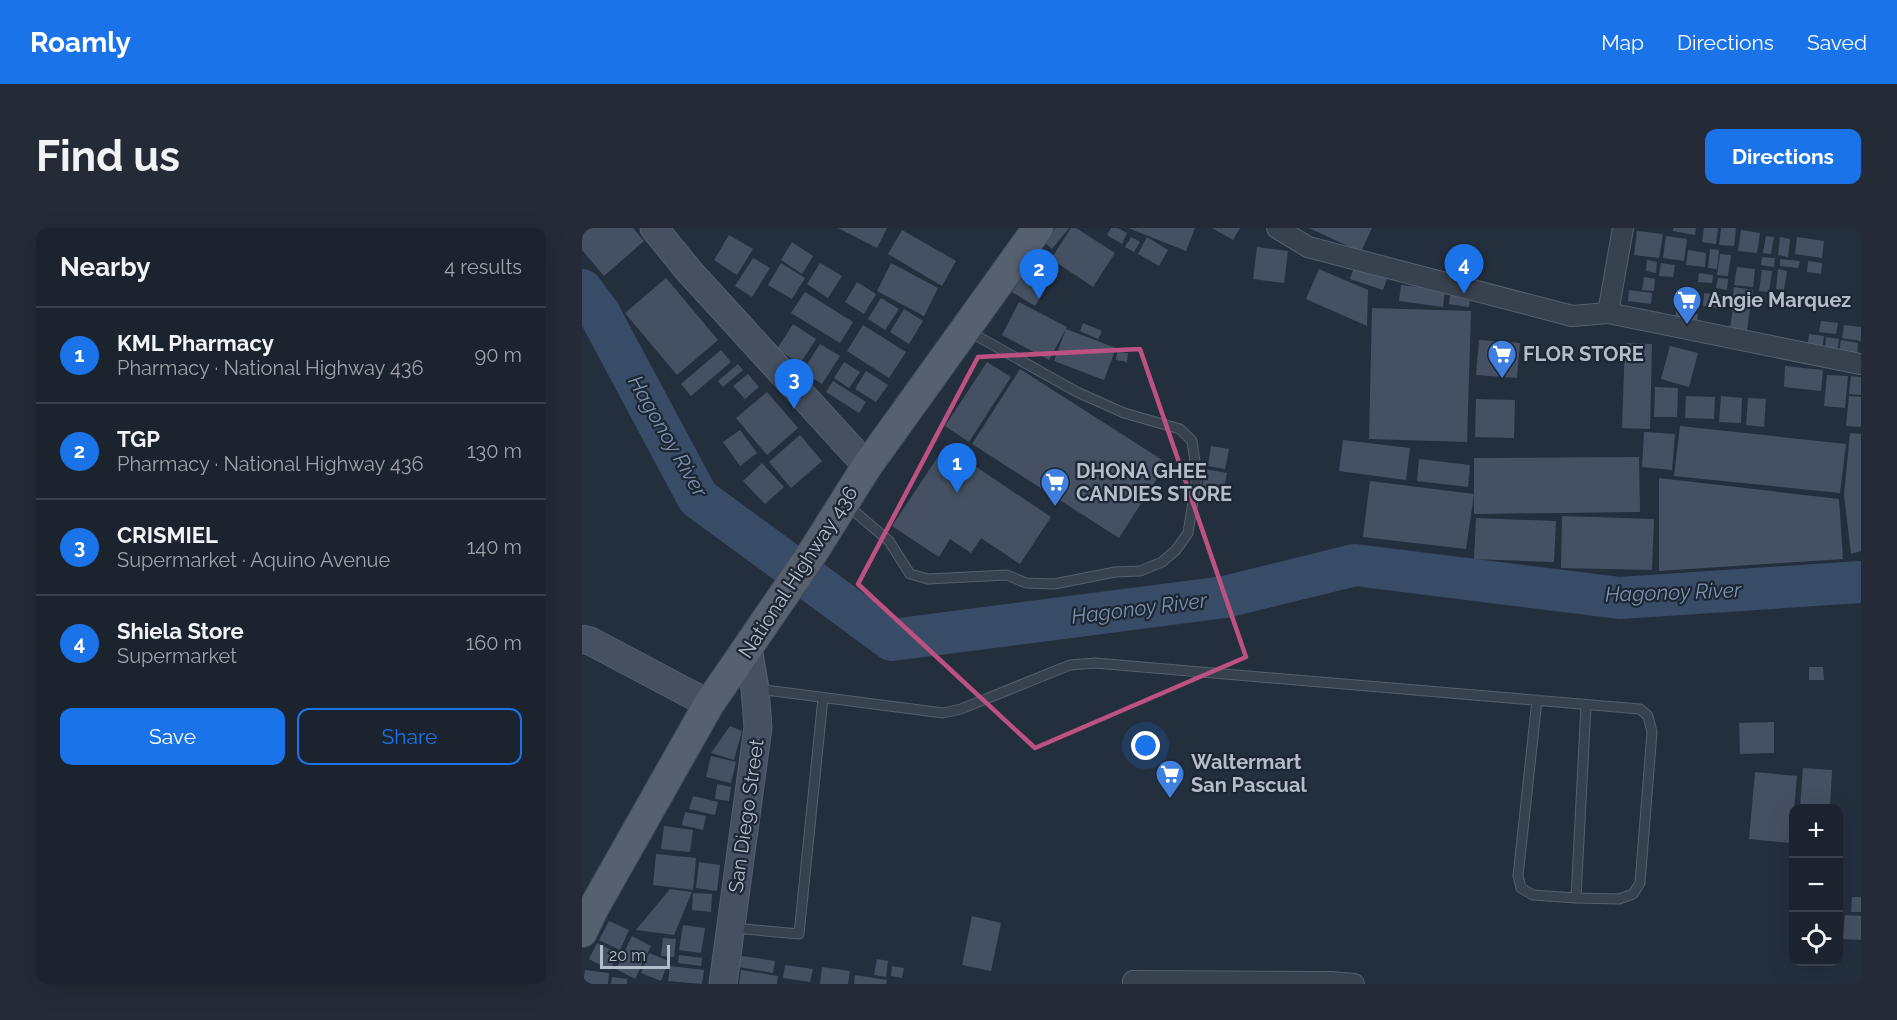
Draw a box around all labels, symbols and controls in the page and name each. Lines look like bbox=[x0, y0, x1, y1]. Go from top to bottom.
text: Roamly bbox=[30, 26, 131, 59]
text: Map bbox=[1601, 30, 1644, 55]
text: Directions bbox=[1677, 30, 1774, 55]
text: Saved bbox=[1807, 30, 1867, 55]
button: Directions bbox=[1705, 129, 1861, 184]
text: Find us bbox=[36, 132, 180, 181]
pin: 4 bbox=[1444, 244, 1484, 294]
pin: 2 bbox=[1020, 250, 1058, 299]
text: Nearby bbox=[60, 252, 150, 282]
text: 4 results bbox=[444, 255, 522, 279]
supermarket icon: Angie Marquez bbox=[1671, 284, 1703, 326]
place label: Angie Marquez bbox=[1708, 288, 1851, 312]
text: KML Pharmacy bbox=[117, 330, 274, 356]
supermarket icon: FLOR STORE bbox=[1486, 338, 1518, 380]
place label: FLOR STORE bbox=[1523, 342, 1644, 366]
text: 1 bbox=[75, 343, 84, 367]
text: 90 m bbox=[475, 343, 522, 367]
text: Pharmacy · National Highway 436 bbox=[117, 356, 424, 380]
pin: 3 bbox=[774, 360, 814, 409]
water label: Hagonoy River bbox=[623, 371, 713, 502]
text: TGP bbox=[117, 426, 160, 452]
text: 2 bbox=[74, 439, 85, 463]
text: 130 m bbox=[467, 439, 522, 463]
pin: 1 bbox=[938, 444, 976, 493]
text: Pharmacy · National Highway 436 bbox=[117, 452, 424, 476]
place label: DHONA GHEE CANDIES STORE bbox=[1076, 459, 1232, 506]
supermarket icon: DHONA GHEE CANDIES STORE bbox=[1039, 466, 1071, 508]
street label: National Highway 436 bbox=[733, 482, 863, 662]
text: CRISMIEL bbox=[117, 522, 218, 548]
text: 3 bbox=[74, 535, 85, 559]
text: 140 m bbox=[467, 535, 522, 559]
text: Supermarket · Aquino Avenue bbox=[117, 548, 390, 572]
water label: Hagonoy River bbox=[1604, 577, 1742, 607]
water label: Hagonoy River bbox=[1070, 587, 1209, 629]
text: Shiela Store bbox=[117, 618, 244, 644]
text: 4 bbox=[74, 631, 85, 655]
text: 160 m bbox=[466, 631, 522, 655]
text: Supermarket bbox=[117, 644, 237, 668]
button: Save bbox=[60, 708, 285, 765]
button: Share bbox=[297, 708, 522, 765]
your location bbox=[1131, 731, 1160, 760]
street label: San Diego Street bbox=[723, 737, 769, 894]
place label: Waltermart San Pascual bbox=[1191, 750, 1307, 797]
supermarket icon: Waltermart San Pascual bbox=[1154, 758, 1186, 800]
map controls bbox=[1789, 804, 1843, 966]
button: + bbox=[1789, 804, 1843, 858]
button: − bbox=[1789, 858, 1843, 912]
button: locate bbox=[1789, 912, 1843, 966]
scale bar bbox=[600, 942, 670, 970]
text: 20 m bbox=[609, 946, 646, 965]

